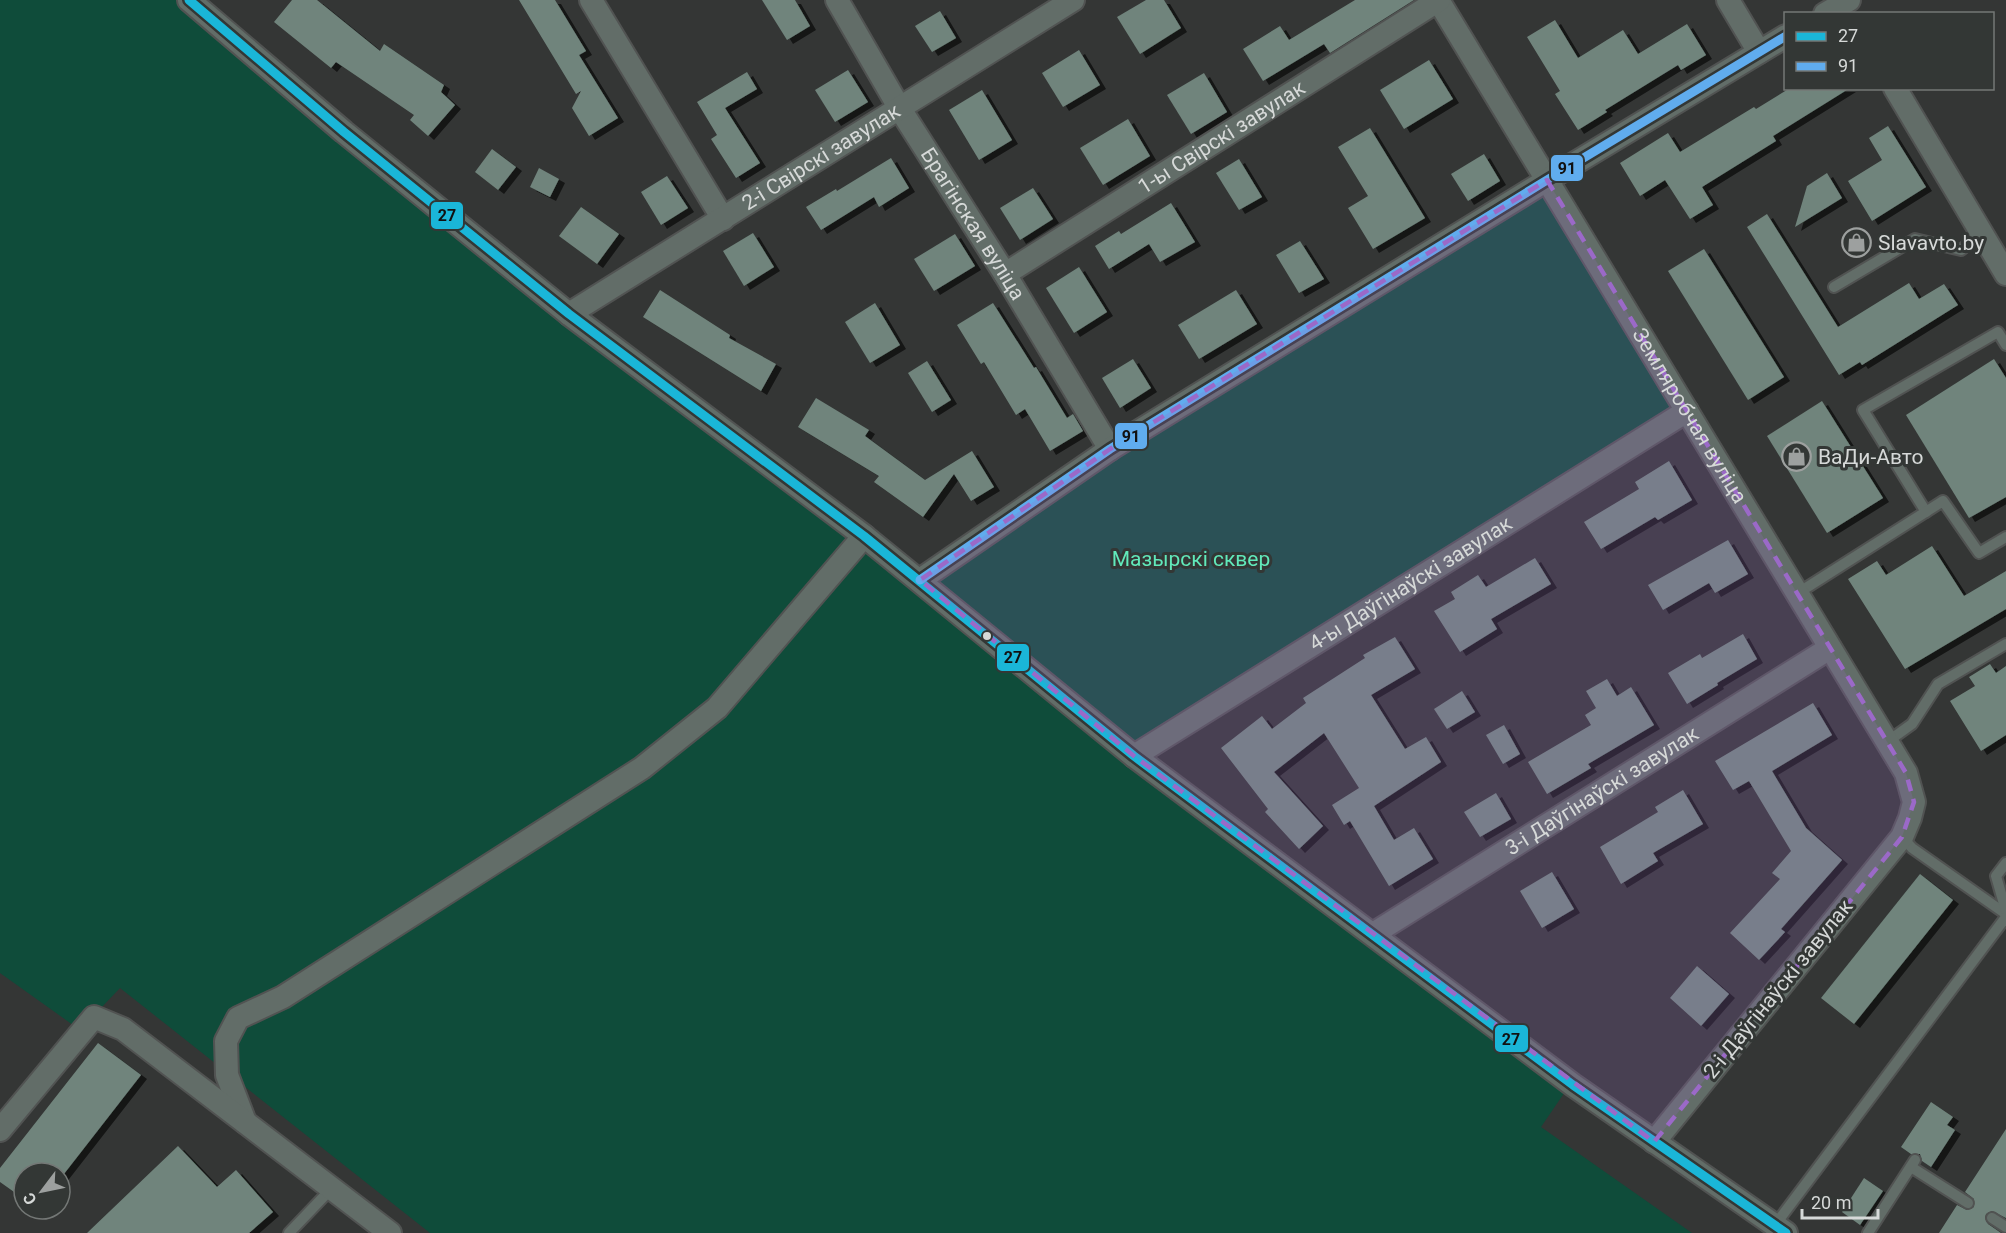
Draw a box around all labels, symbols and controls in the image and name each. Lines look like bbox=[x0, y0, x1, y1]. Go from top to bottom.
legend bbox=[1784, 12, 1994, 90]
text: 27 bbox=[1838, 25, 1858, 46]
text: 91 bbox=[1838, 55, 1858, 76]
street label: 1-ы Свірскі завулак bbox=[1134, 75, 1310, 199]
street label: 2-і Свірскі завулак bbox=[738, 98, 905, 215]
street label: Брагінская вуліца bbox=[916, 143, 1030, 304]
line badge: 91 bbox=[1550, 154, 1584, 182]
text: 91 bbox=[1558, 159, 1576, 178]
line badge: 27 bbox=[430, 201, 464, 230]
text: 27 bbox=[438, 206, 456, 225]
shop icon: Slavavto.by bbox=[1841, 227, 1873, 259]
place label: Slavavto.by bbox=[1878, 231, 1984, 255]
street label: Земляробчая вуліца bbox=[1628, 324, 1752, 508]
line badge: 91 bbox=[1114, 422, 1148, 450]
text: 91 bbox=[1122, 427, 1140, 446]
shop icon: ВаДи-Авто bbox=[1781, 441, 1813, 473]
place label: ВаДи-Авто bbox=[1818, 445, 1923, 469]
street label: 4-ы Даўгінаўскі завулак bbox=[1305, 511, 1517, 656]
park label: Мазырскі сквер bbox=[1112, 547, 1270, 571]
unlabelled marker bbox=[981, 630, 993, 642]
line badge: 27 bbox=[996, 643, 1030, 672]
text: 27 bbox=[1004, 648, 1022, 667]
street label: 3-і Даўгінаўскі завулак bbox=[1501, 721, 1703, 860]
street label: 2-і Даўгінаўскі завулак bbox=[1698, 894, 1858, 1083]
line badge: 27 bbox=[1494, 1024, 1529, 1053]
text: 27 bbox=[1502, 1030, 1520, 1049]
north arrow bbox=[12, 1161, 72, 1221]
scale bar bbox=[1802, 1182, 1878, 1220]
text: С bbox=[19, 1189, 41, 1208]
text: 20 m bbox=[1811, 1192, 1851, 1213]

